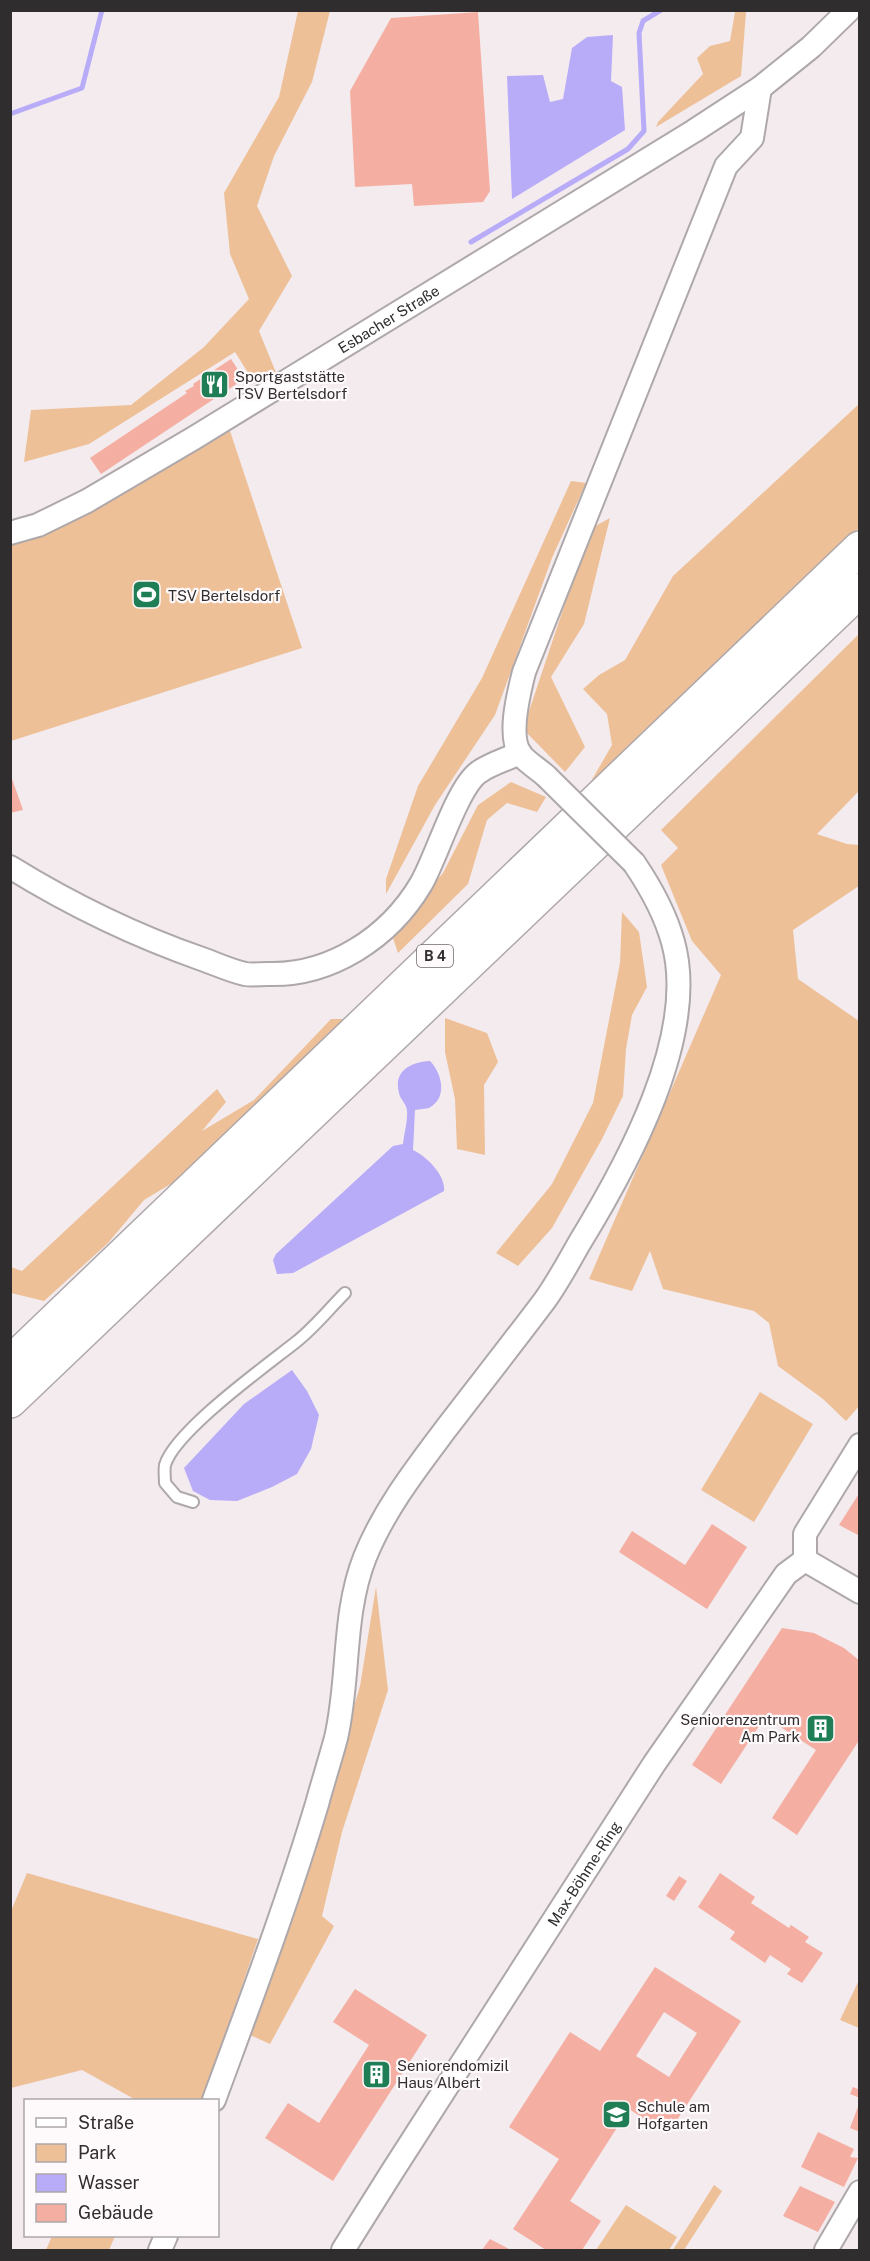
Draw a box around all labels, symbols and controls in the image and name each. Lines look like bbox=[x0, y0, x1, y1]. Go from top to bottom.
street label: Esbacher Straße bbox=[335, 281, 442, 356]
place label: Sportgaststätte TSV Bertelsdorf bbox=[235, 368, 347, 402]
restaurant icon: Sportgaststätte TSV Bertelsdorf bbox=[198, 369, 230, 401]
sports icon: TSV Bertelsdorf bbox=[131, 579, 163, 611]
place label: TSV Bertelsdorf bbox=[168, 587, 280, 604]
road number: B 4 bbox=[417, 945, 453, 967]
place label: Seniorenzentrum Am Park bbox=[680, 1711, 800, 1745]
building icon: Seniorenzentrum Am Park bbox=[805, 1712, 837, 1744]
street label: Max-Böhme-Ring bbox=[544, 1818, 624, 1929]
place label: Seniorendomizil Haus Albert bbox=[397, 2057, 509, 2091]
building icon: Seniorendomizil Haus Albert bbox=[360, 2058, 392, 2090]
place label: Schule am Hofgarten bbox=[637, 2098, 710, 2132]
legend bbox=[24, 2099, 219, 2237]
school or university icon: Schule am Hofgarten bbox=[600, 2099, 632, 2131]
text: Straße bbox=[78, 2112, 134, 2133]
text: Park bbox=[78, 2142, 116, 2163]
text: Wasser bbox=[78, 2172, 140, 2193]
text: Gebäude bbox=[78, 2202, 153, 2223]

